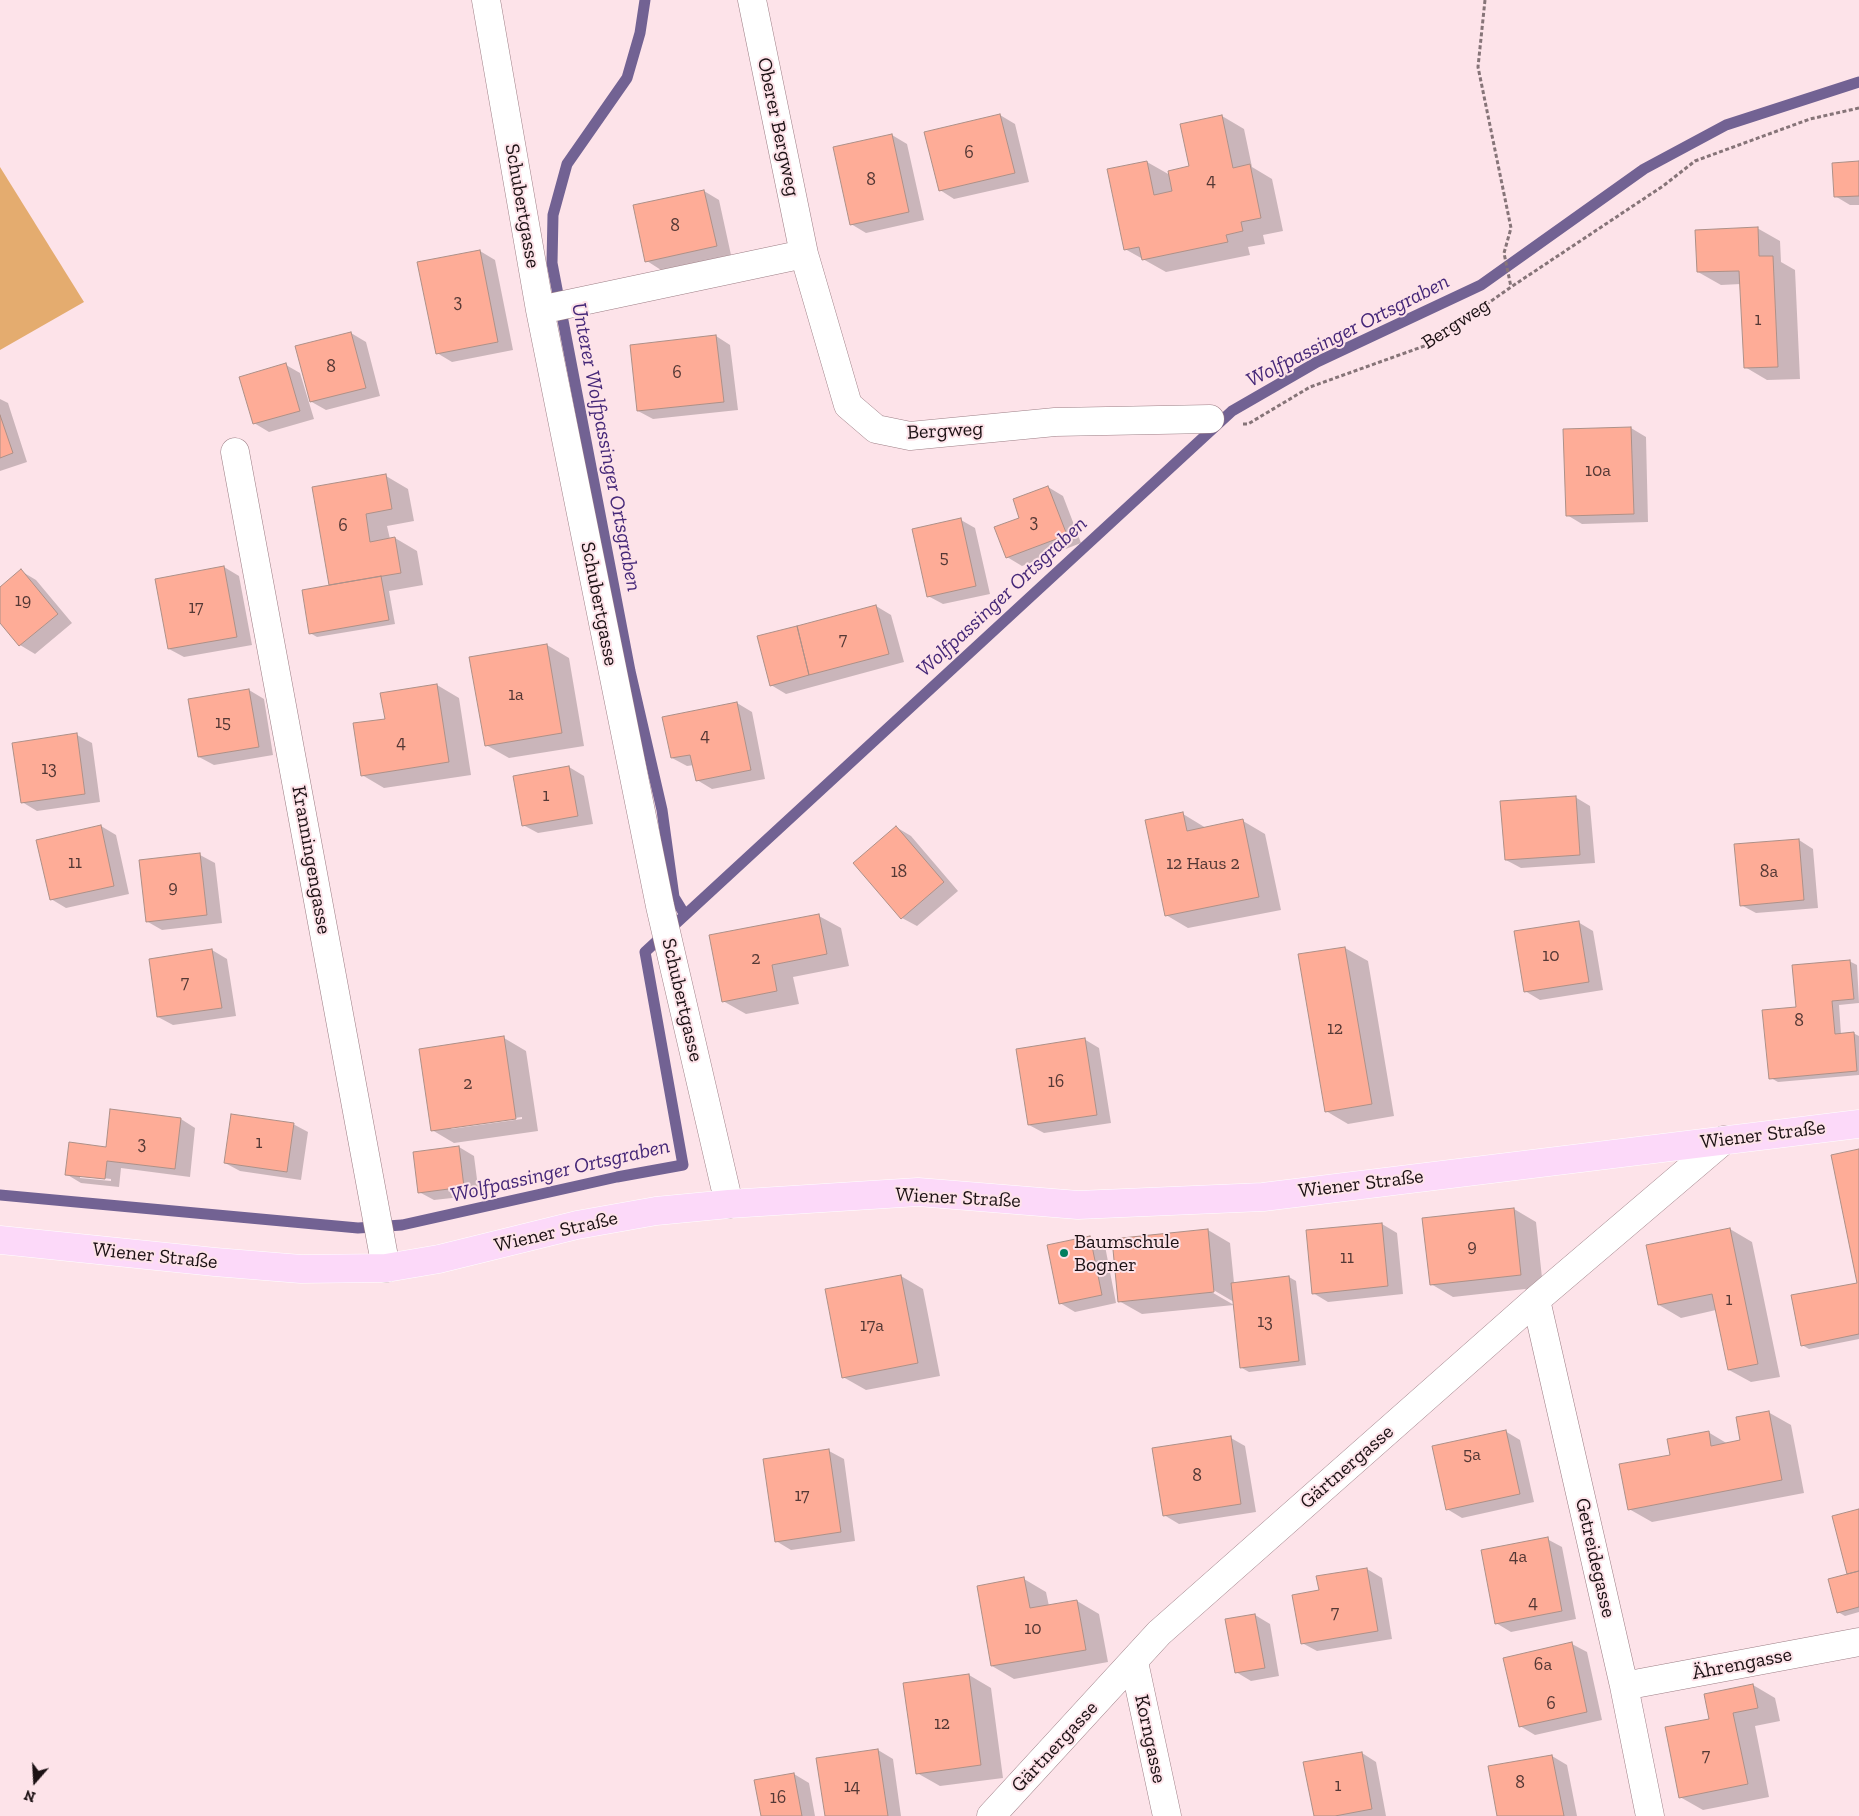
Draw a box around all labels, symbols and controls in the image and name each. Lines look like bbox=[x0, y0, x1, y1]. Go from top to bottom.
street label: Oberer Bergweg bbox=[752, 55, 804, 199]
street label: Schubertgasse bbox=[499, 142, 545, 270]
house number: 6 bbox=[964, 142, 974, 164]
house number: 8 bbox=[866, 169, 876, 191]
house number: 4 bbox=[1206, 170, 1216, 192]
house number: 8 bbox=[670, 215, 680, 237]
water label: Wolfpassinger Ortsgraben bbox=[1242, 269, 1454, 393]
house number: 3 bbox=[454, 291, 462, 313]
street label: Bergweg bbox=[1417, 293, 1495, 355]
water label: Unterer Wolfpassinger Ortsgraben bbox=[566, 300, 646, 594]
house number: 1 bbox=[1755, 309, 1761, 331]
house number: 8 bbox=[326, 356, 336, 378]
house number: 6 bbox=[672, 362, 682, 384]
street label: Bergweg bbox=[906, 417, 984, 445]
house number: 10a bbox=[1585, 460, 1611, 482]
water label: Wolfpassinger Ortsgraben bbox=[911, 511, 1093, 683]
house number: 3 bbox=[1030, 511, 1038, 533]
house number: 6 bbox=[338, 515, 348, 537]
street label: Schubertgasse bbox=[575, 540, 623, 668]
house number: 5 bbox=[939, 547, 949, 569]
house number: 19 bbox=[15, 590, 31, 612]
house number: 17 bbox=[188, 597, 204, 619]
house number: 7 bbox=[839, 629, 847, 651]
house number: 1a bbox=[508, 684, 524, 706]
house number: 15 bbox=[215, 712, 231, 734]
house number: 4 bbox=[700, 725, 710, 747]
house number: 4 bbox=[396, 732, 406, 754]
house number: 13 bbox=[41, 758, 57, 780]
street label: Kranningengasse bbox=[286, 784, 336, 936]
house number: 1 bbox=[543, 785, 549, 807]
house number: 11 bbox=[68, 852, 82, 874]
house number: 12 Haus 2 bbox=[1166, 853, 1240, 875]
house number: 18 bbox=[891, 861, 907, 883]
house number: 8a bbox=[1760, 861, 1778, 883]
house number: 9 bbox=[168, 877, 178, 899]
street label: Schubertgasse bbox=[656, 936, 708, 1064]
house number: 10 bbox=[1542, 945, 1560, 967]
house number: 2 bbox=[751, 948, 761, 970]
house number: 7 bbox=[181, 972, 189, 994]
house number: 8 bbox=[1794, 1010, 1804, 1032]
house number: 12 bbox=[1327, 1018, 1343, 1040]
house number: 16 bbox=[1048, 1071, 1064, 1093]
house number: 2 bbox=[463, 1073, 473, 1095]
street label: Wiener Straße bbox=[1699, 1115, 1827, 1155]
house number: 1 bbox=[256, 1132, 262, 1154]
house number: 3 bbox=[138, 1133, 146, 1155]
water label: Wolfpassinger Ortsgraben bbox=[448, 1134, 672, 1208]
street label: Wiener Straße bbox=[1297, 1164, 1425, 1204]
street label: Wiener Straße bbox=[895, 1183, 1021, 1213]
street label: Wiener Straße bbox=[492, 1206, 620, 1258]
place label: Baumschule Bogner bbox=[1074, 1230, 1179, 1277]
house number: 9 bbox=[1467, 1236, 1477, 1258]
street label: Wiener Straße bbox=[91, 1237, 219, 1275]
marker: Baumschule Bogner bbox=[1058, 1247, 1070, 1259]
house number: 11 bbox=[1340, 1247, 1354, 1269]
house number: 1 bbox=[1726, 1289, 1732, 1311]
house number: 13 bbox=[1257, 1311, 1273, 1333]
house number: 17a bbox=[860, 1315, 884, 1337]
street label: Gärtnergasse bbox=[1295, 1420, 1399, 1514]
house number: 5a bbox=[1463, 1444, 1481, 1466]
house number: 8 bbox=[1192, 1465, 1202, 1487]
house number: 17 bbox=[794, 1485, 810, 1507]
street label: Getreidegasse bbox=[1570, 1496, 1620, 1620]
house number: 4a bbox=[1509, 1546, 1527, 1568]
house number: 4 bbox=[1528, 1592, 1538, 1614]
house number: 7 bbox=[1331, 1602, 1339, 1624]
house number: 10 bbox=[1024, 1618, 1042, 1640]
street label: Ährengasse bbox=[1690, 1643, 1794, 1685]
house number: 6a bbox=[1534, 1654, 1552, 1676]
street label: Korngasse bbox=[1129, 1692, 1171, 1786]
house number: 6 bbox=[1546, 1693, 1556, 1715]
street label: Gärtnergasse bbox=[1007, 1696, 1103, 1798]
house number: 12 bbox=[934, 1713, 950, 1735]
house number: 7 bbox=[1702, 1745, 1710, 1767]
north arrow bbox=[10, 1756, 60, 1806]
house number: 8 bbox=[1515, 1772, 1525, 1794]
house number: 1 bbox=[1335, 1775, 1341, 1797]
house number: 14 bbox=[844, 1776, 860, 1798]
text: N bbox=[22, 1786, 38, 1805]
house number: 16 bbox=[770, 1787, 786, 1809]

